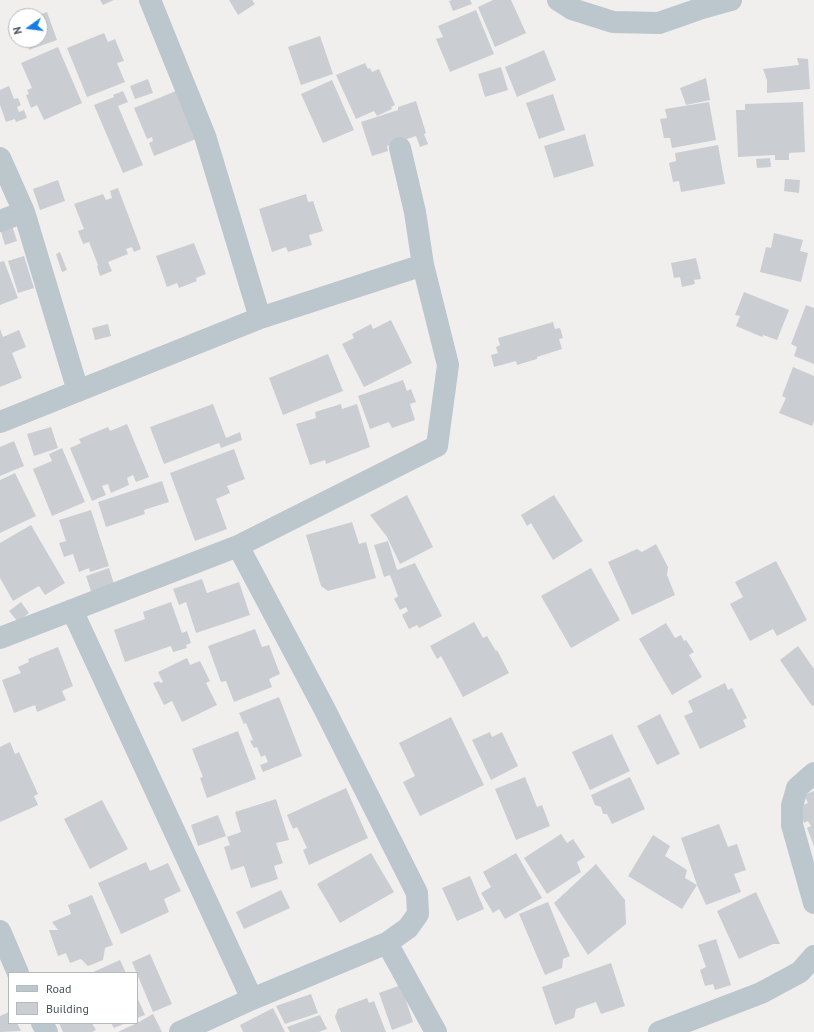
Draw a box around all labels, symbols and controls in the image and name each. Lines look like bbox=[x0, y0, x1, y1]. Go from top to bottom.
north arrow bbox=[8, 8, 48, 48]
text: N bbox=[10, 25, 25, 36]
legend bbox=[8, 972, 138, 1024]
text: Road bbox=[46, 981, 71, 996]
text: Building bbox=[46, 1001, 89, 1016]

